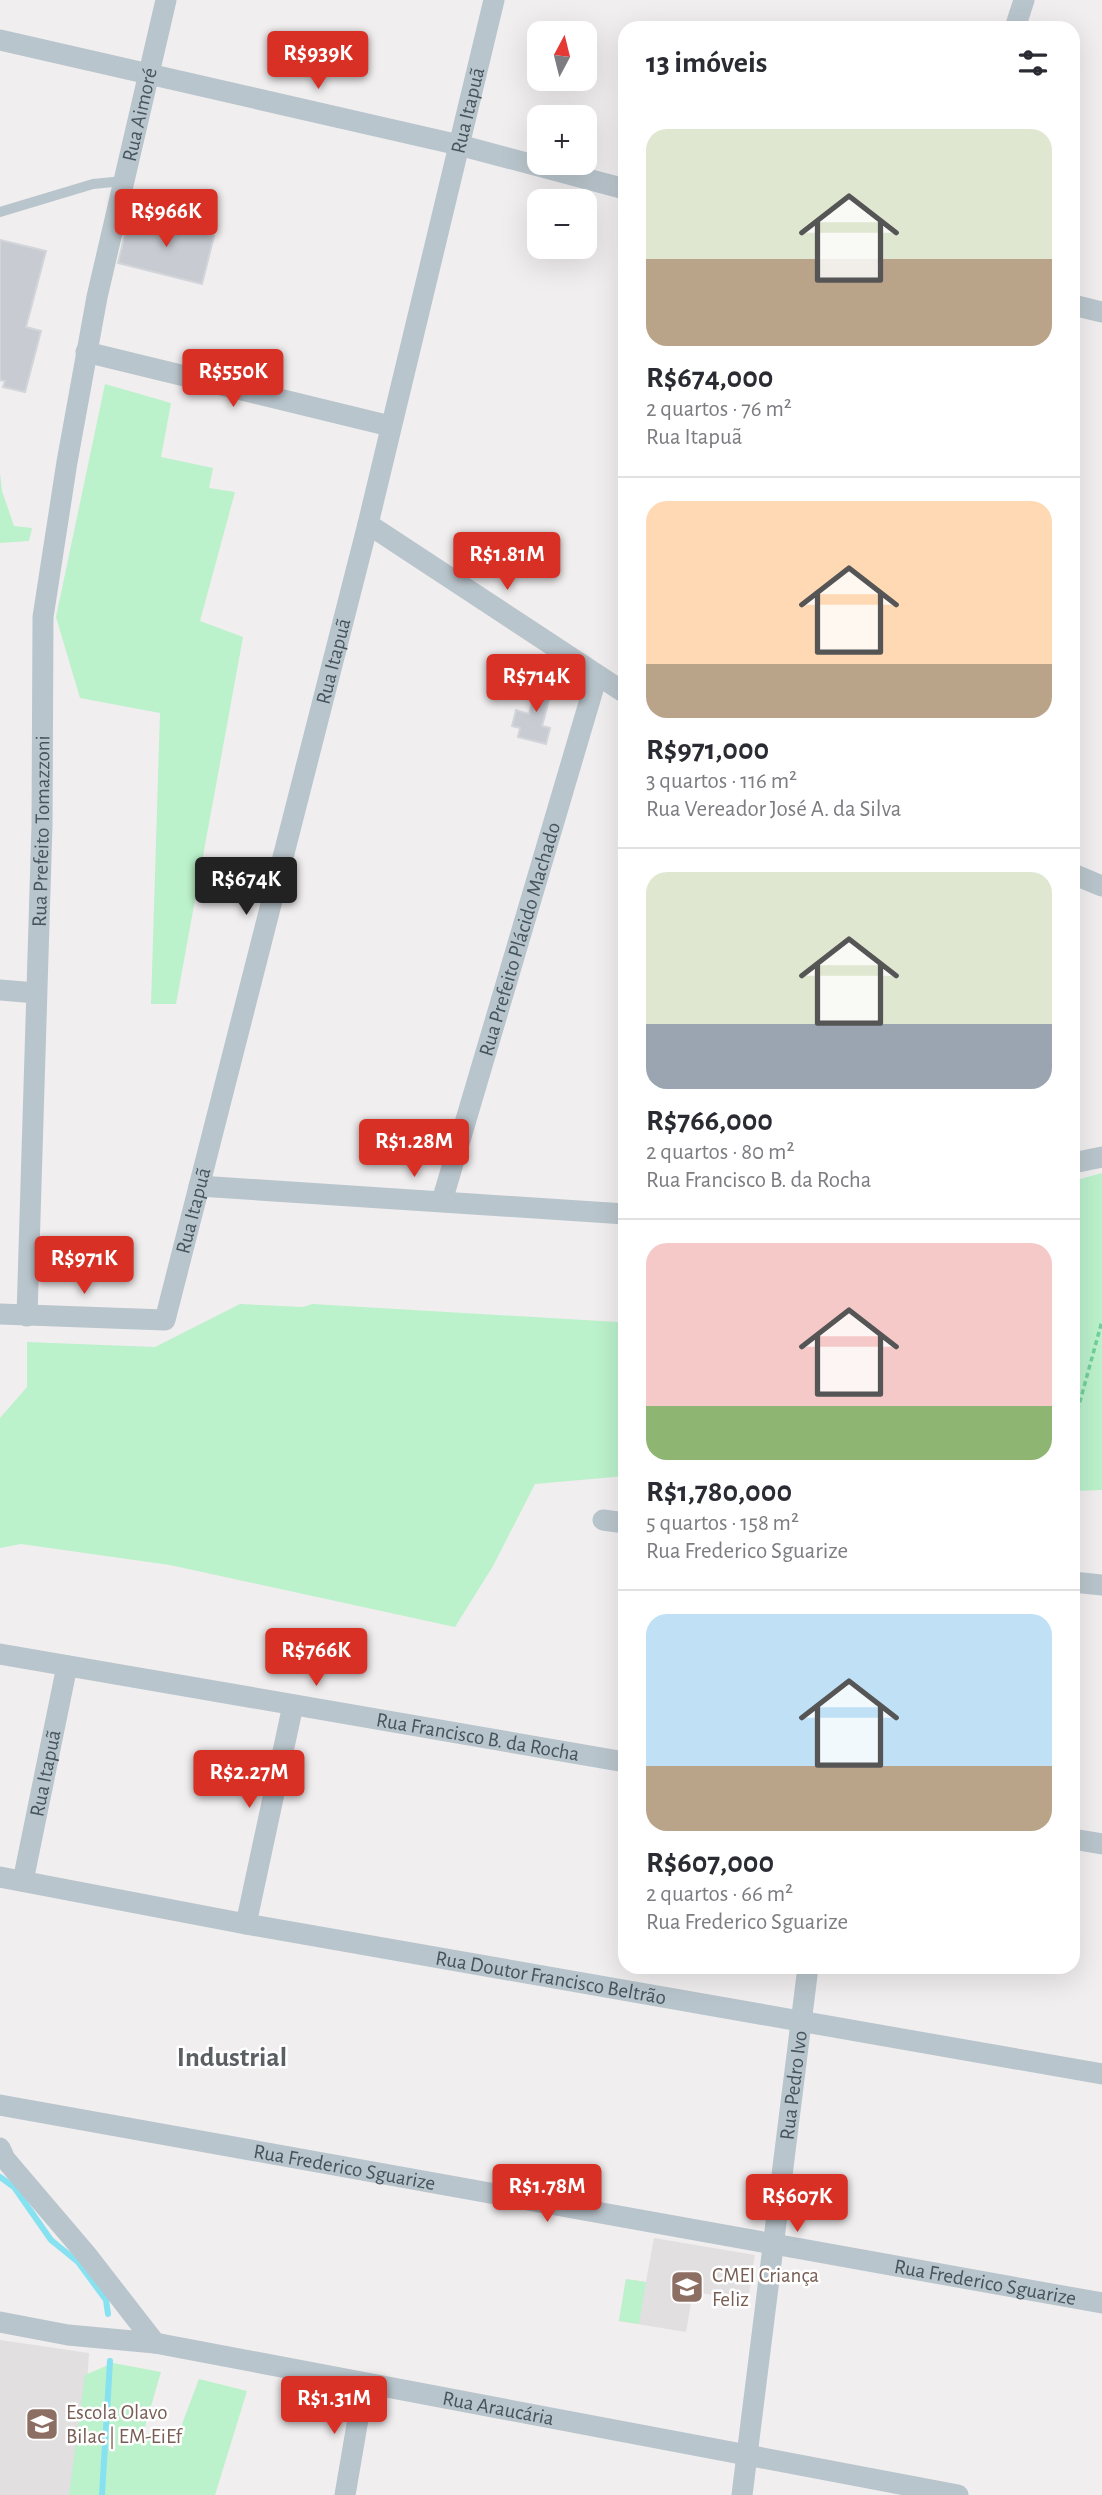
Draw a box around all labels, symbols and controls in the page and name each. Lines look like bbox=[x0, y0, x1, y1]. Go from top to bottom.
north arrow bbox=[527, 21, 597, 91]
map controls bbox=[527, 21, 597, 259]
pin: R$939K bbox=[261, 32, 375, 91]
text: R$939K bbox=[283, 42, 353, 65]
icon: filters bbox=[1014, 44, 1052, 82]
text: 13 imóveis bbox=[646, 48, 767, 78]
street label: Rua Itapuã bbox=[447, 65, 489, 156]
street label: Rua Aimoré bbox=[119, 66, 161, 164]
button: + bbox=[527, 105, 597, 175]
icon: home bbox=[786, 175, 912, 301]
button: − bbox=[527, 189, 597, 259]
pin: R$966K bbox=[109, 190, 223, 249]
text: R$966K bbox=[131, 200, 201, 223]
pin: R$550K bbox=[176, 350, 290, 409]
text: R$550K bbox=[198, 360, 268, 383]
text: R$674,000 bbox=[646, 363, 774, 393]
text: 2 quartos · 76 m² bbox=[646, 398, 792, 421]
text: Rua Itapuã bbox=[646, 426, 742, 449]
pin: R$1.81M bbox=[442, 532, 572, 592]
text: R$1.81M bbox=[469, 543, 545, 566]
icon: home bbox=[786, 547, 912, 673]
street label: Rua Itapuã bbox=[312, 616, 355, 707]
pin: R$714K bbox=[479, 654, 593, 714]
text: R$714K bbox=[502, 665, 570, 688]
street label: Rua Prefeito Tomazzoni bbox=[29, 735, 53, 927]
text: R$971,000 bbox=[646, 735, 769, 765]
text: 3 quartos · 116 m² bbox=[646, 770, 797, 793]
text: Rua Vereador José A. da Silva bbox=[646, 798, 901, 821]
street label: Rua Prefeito Plácido Machado bbox=[475, 820, 564, 1059]
pin: R$674K bbox=[189, 858, 303, 917]
text: R$674K bbox=[211, 868, 281, 891]
icon: home bbox=[786, 918, 912, 1044]
text: R$766,000 bbox=[646, 1106, 773, 1136]
pin: R$1.28M bbox=[349, 1120, 479, 1179]
text: R$1.28M bbox=[375, 1130, 453, 1153]
text: 2 quartos · 80 m² bbox=[646, 1141, 795, 1164]
street label: Rua Itapuã bbox=[172, 1165, 215, 1256]
text: Rua Francisco B. da Rocha bbox=[646, 1169, 871, 1192]
pin: R$971K bbox=[27, 1236, 141, 1296]
text: R$971K bbox=[51, 1247, 117, 1270]
icon: home bbox=[786, 1289, 912, 1415]
text: R$1,780,000 bbox=[646, 1477, 792, 1507]
text: 5 quartos · 158 m² bbox=[646, 1512, 799, 1535]
text: Rua Frederico Sguarize bbox=[646, 1540, 848, 1563]
pin: R$766K bbox=[259, 1628, 373, 1688]
text: R$766K bbox=[281, 1639, 351, 1662]
icon: home bbox=[786, 1660, 912, 1786]
street label: Rua Francisco B. da Rocha bbox=[375, 1709, 581, 1765]
street label: Rua Itapuã bbox=[26, 1728, 65, 1819]
pin: R$2.27M bbox=[184, 1750, 314, 1810]
text: R$2.27M bbox=[209, 1761, 289, 1784]
text: R$607,000 bbox=[646, 1848, 774, 1878]
text: 2 quartos · 66 m² bbox=[646, 1883, 793, 1906]
text: Rua Frederico Sguarize bbox=[646, 1911, 848, 1934]
street label: Rua Doutor Francisco Beltrão bbox=[434, 1947, 668, 2008]
street label: Rua Pedro Ivo bbox=[776, 2029, 811, 2141]
district label: Industrial bbox=[177, 2044, 287, 2072]
street label: Rua Frederico Sguarize bbox=[252, 2141, 437, 2194]
pin: R$1.78M bbox=[482, 2164, 612, 2224]
pin: R$607K bbox=[740, 2174, 854, 2234]
text: R$1.78M bbox=[508, 2175, 586, 2198]
text: R$607K bbox=[762, 2185, 832, 2208]
street label: Rua Frederico Sguarize bbox=[892, 2256, 1078, 2309]
place label: CMEI Criança Feliz bbox=[712, 2265, 819, 2310]
school or university icon: CMEI Criança Feliz bbox=[668, 2268, 706, 2306]
pin: R$1.31M bbox=[269, 2376, 399, 2436]
text: R$1.31M bbox=[297, 2387, 371, 2410]
street label: Rua Araucária bbox=[441, 2388, 556, 2429]
place label: Escola Olavo Bilac | EM-EiEf bbox=[66, 2402, 184, 2449]
school or university icon: Escola Olavo Bilac | EM-EiEf bbox=[23, 2405, 61, 2443]

